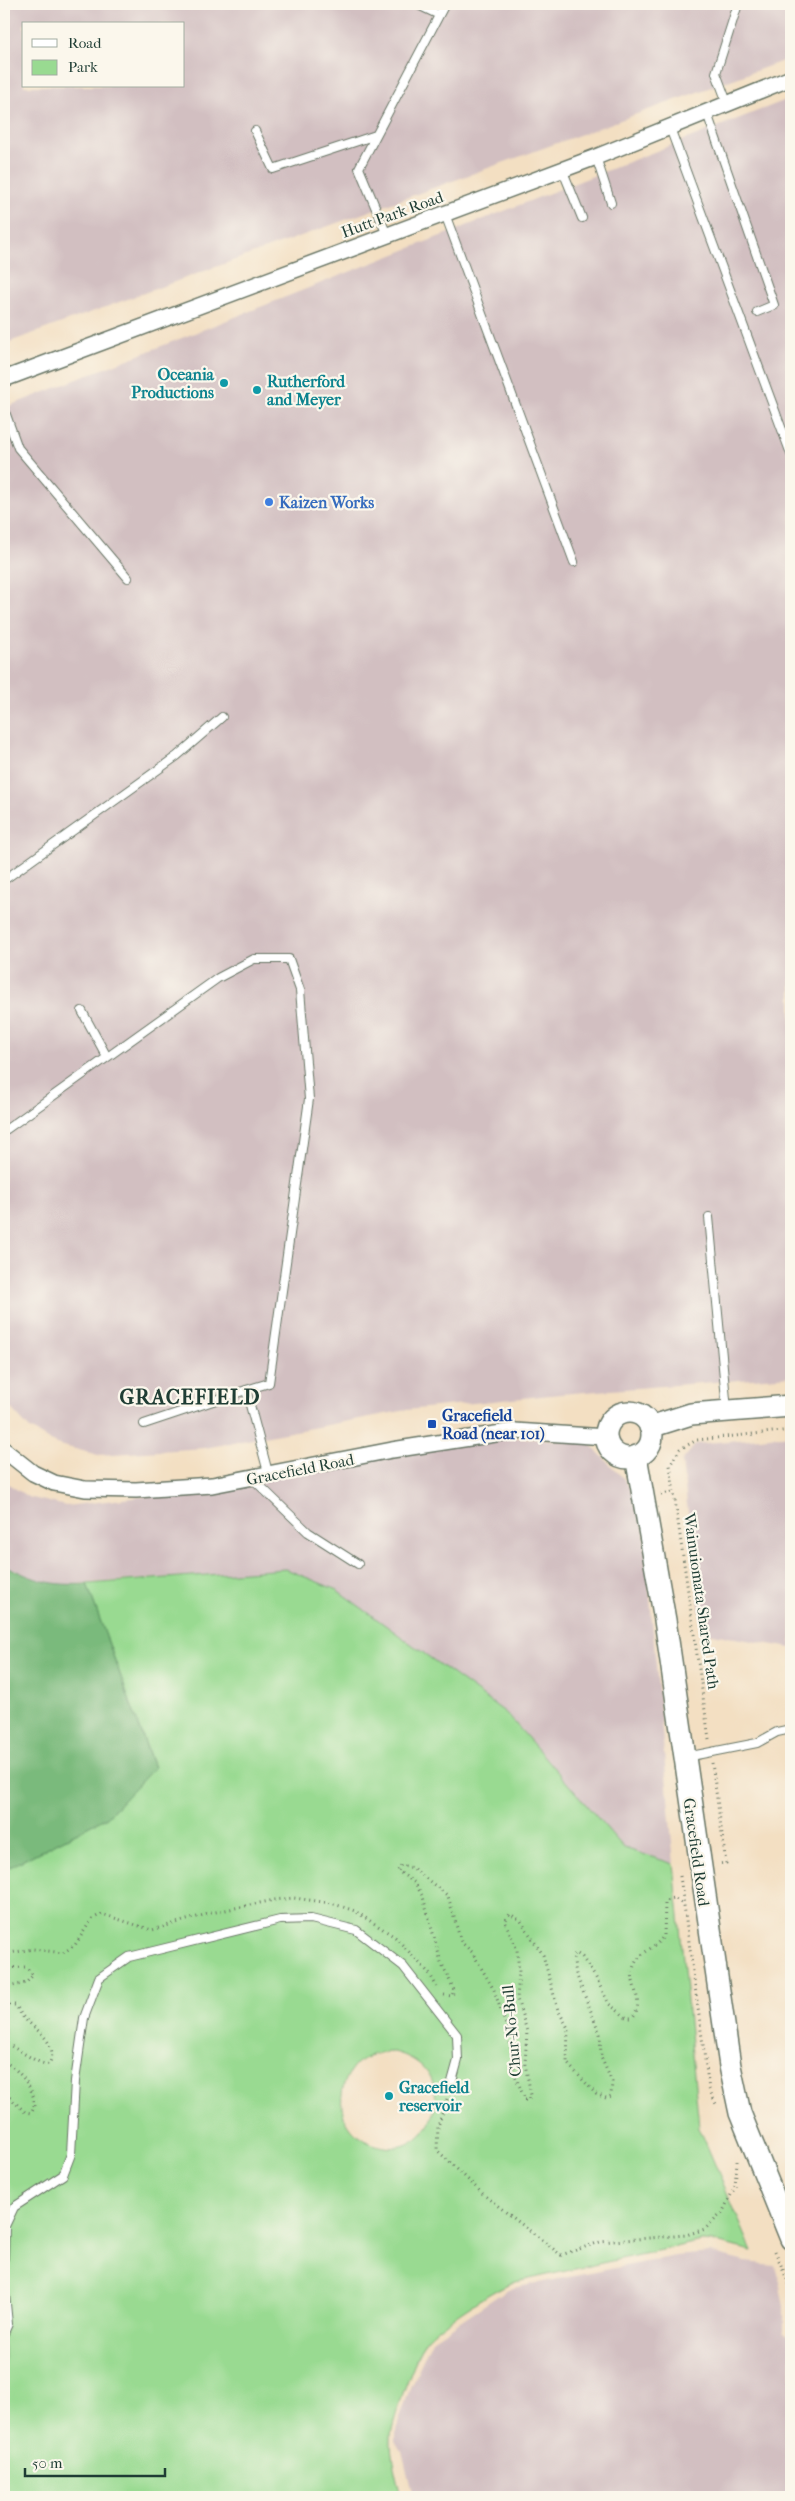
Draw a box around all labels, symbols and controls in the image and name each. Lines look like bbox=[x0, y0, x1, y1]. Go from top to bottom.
legend bbox=[22, 22, 185, 88]
text: Road bbox=[68, 34, 102, 52]
text: Park bbox=[68, 58, 98, 76]
street label: Hutt Park Road bbox=[339, 187, 446, 242]
place label: Oceania Productions bbox=[131, 365, 215, 402]
place label: Rutherford and Meyer bbox=[267, 372, 346, 410]
marker: Oceania Productions bbox=[218, 377, 230, 389]
marker: Rutherford and Meyer bbox=[251, 384, 263, 396]
place label: Kaizen Works bbox=[279, 493, 374, 512]
marker: Kaizen Works bbox=[263, 496, 275, 508]
district label: GRACEFIELD bbox=[119, 1385, 261, 1409]
place label: Gracefield Road (near 101) bbox=[442, 1406, 545, 1444]
marker: Gracefield Road (near 101) bbox=[426, 1418, 438, 1430]
street label: Gracefield Road bbox=[245, 1450, 356, 1489]
street label: Wainuiomata Shared Path bbox=[680, 1511, 723, 1690]
street label: Gracefield Road bbox=[679, 1797, 714, 1908]
street label: Chur-No-Bull bbox=[498, 1984, 525, 2078]
place label: Gracefield reservoir bbox=[398, 2078, 471, 2115]
marker: Gracefield reservoir bbox=[383, 2090, 395, 2102]
scale bar bbox=[25, 2446, 165, 2478]
text: 50 m bbox=[32, 2454, 63, 2472]

